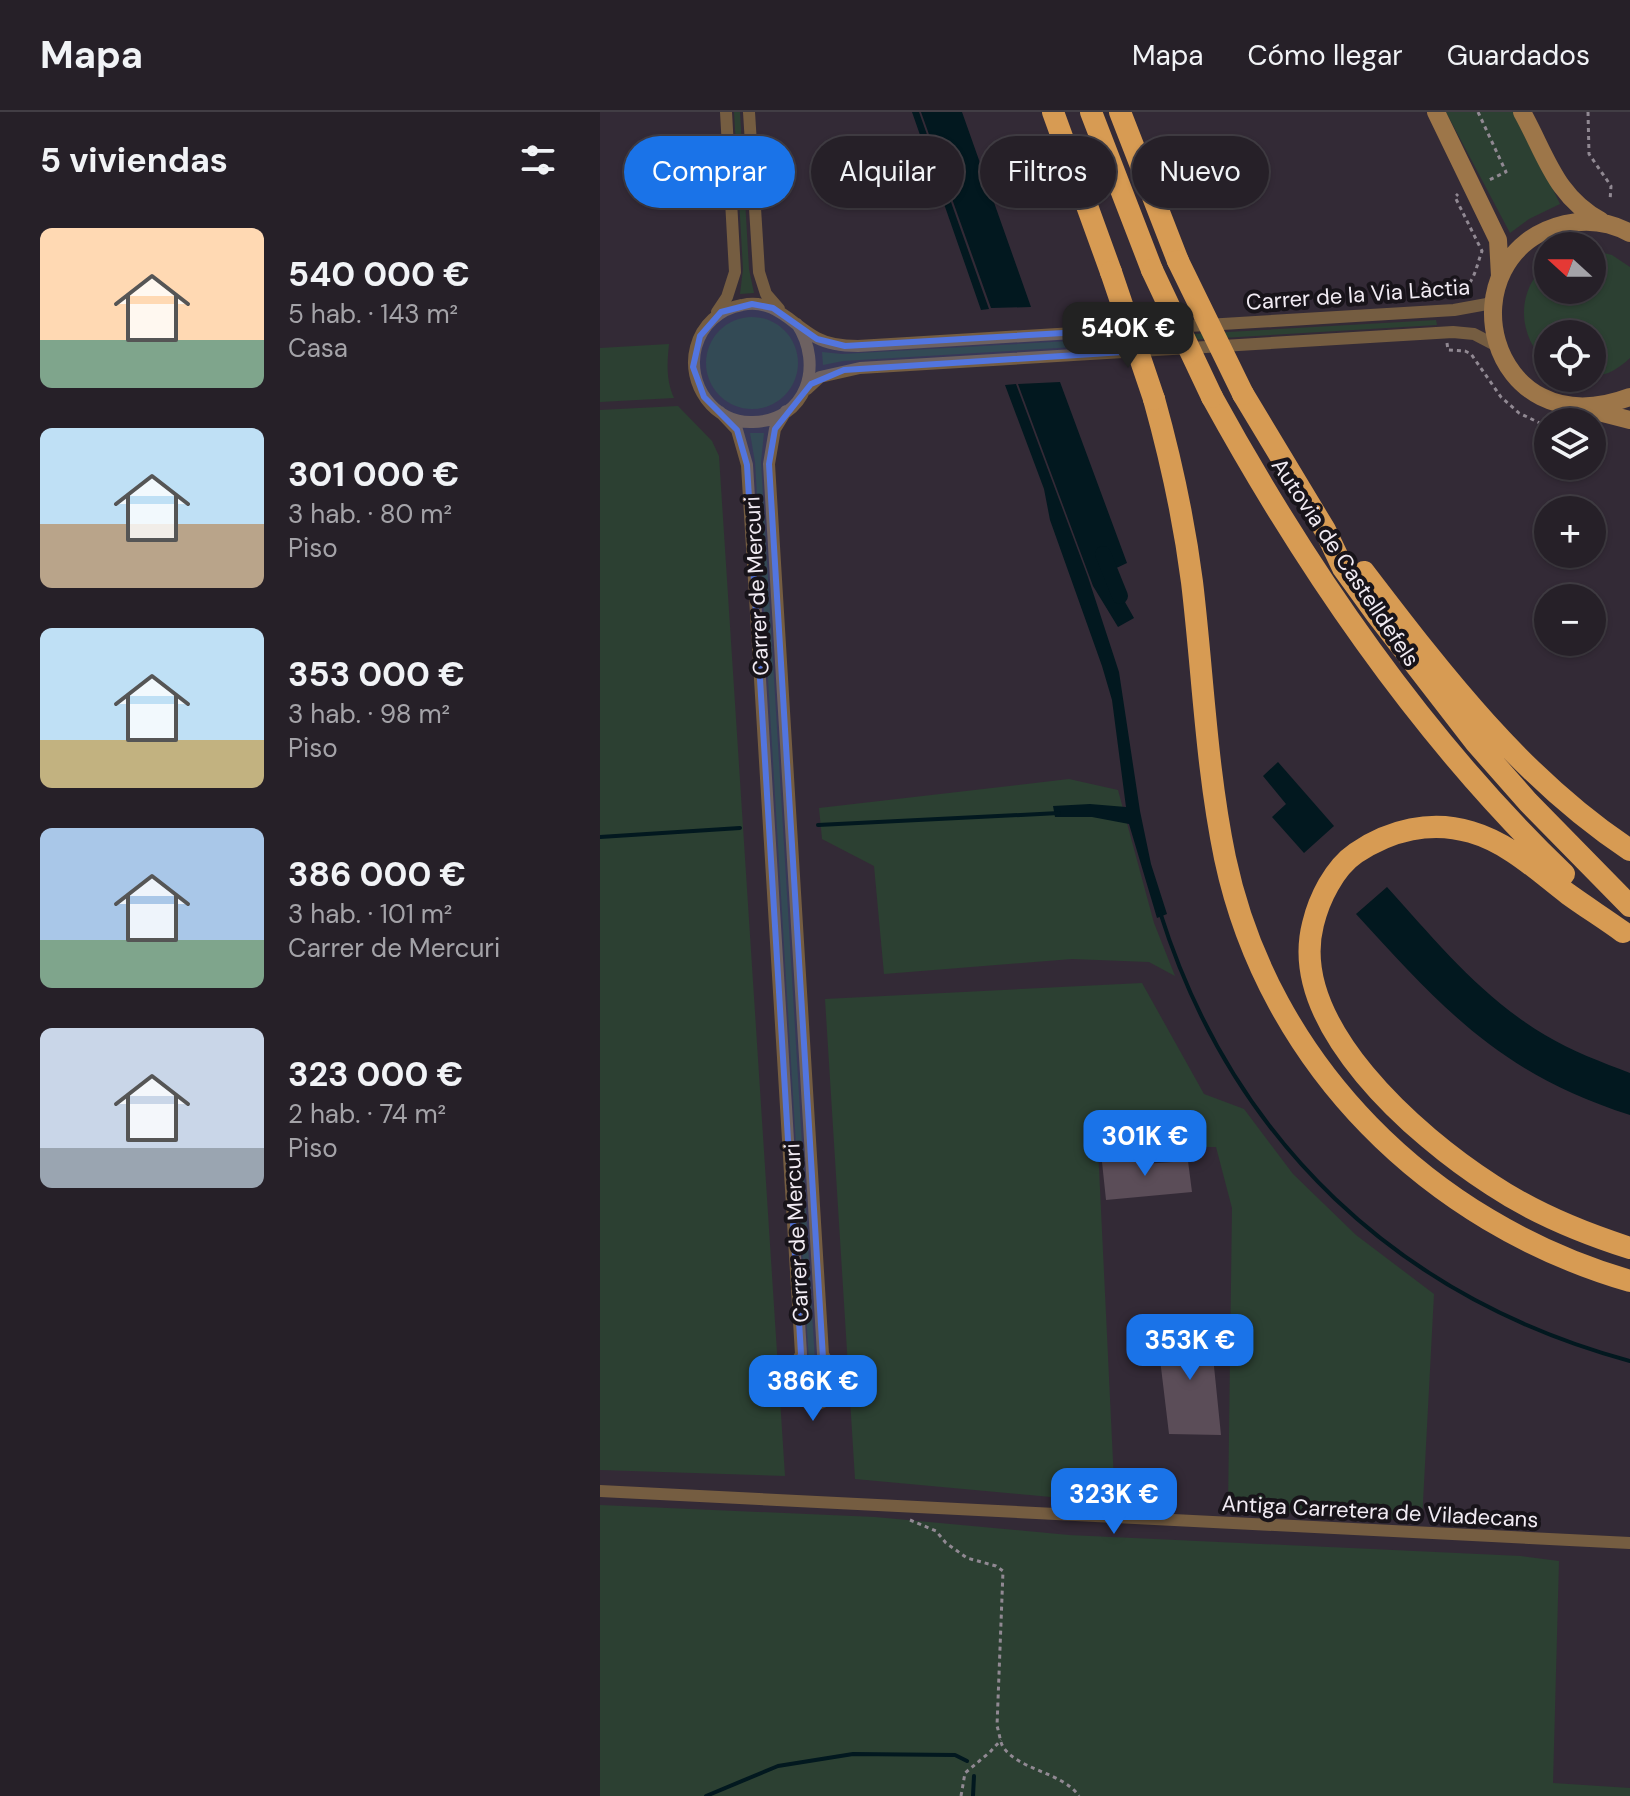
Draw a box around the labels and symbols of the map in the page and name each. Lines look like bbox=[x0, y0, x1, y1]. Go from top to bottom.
north arrow bbox=[1534, 232, 1606, 304]
street label: Carrer de la Via Làctia bbox=[1245, 272, 1471, 317]
pin: 540K € bbox=[1063, 302, 1193, 370]
street label: Autovia de Castelldefels bbox=[1265, 452, 1426, 672]
street label: Carrer de Mercuri bbox=[737, 496, 776, 676]
pin: 301K € bbox=[1080, 1110, 1210, 1178]
street label: Carrer de Mercuri bbox=[777, 1143, 816, 1323]
pin: 353K € bbox=[1125, 1314, 1255, 1382]
pin: 386K € bbox=[748, 1355, 878, 1423]
pin: 323K € bbox=[1049, 1468, 1179, 1536]
street label: Antiga Carretera de Viladecans bbox=[1221, 1489, 1539, 1534]

